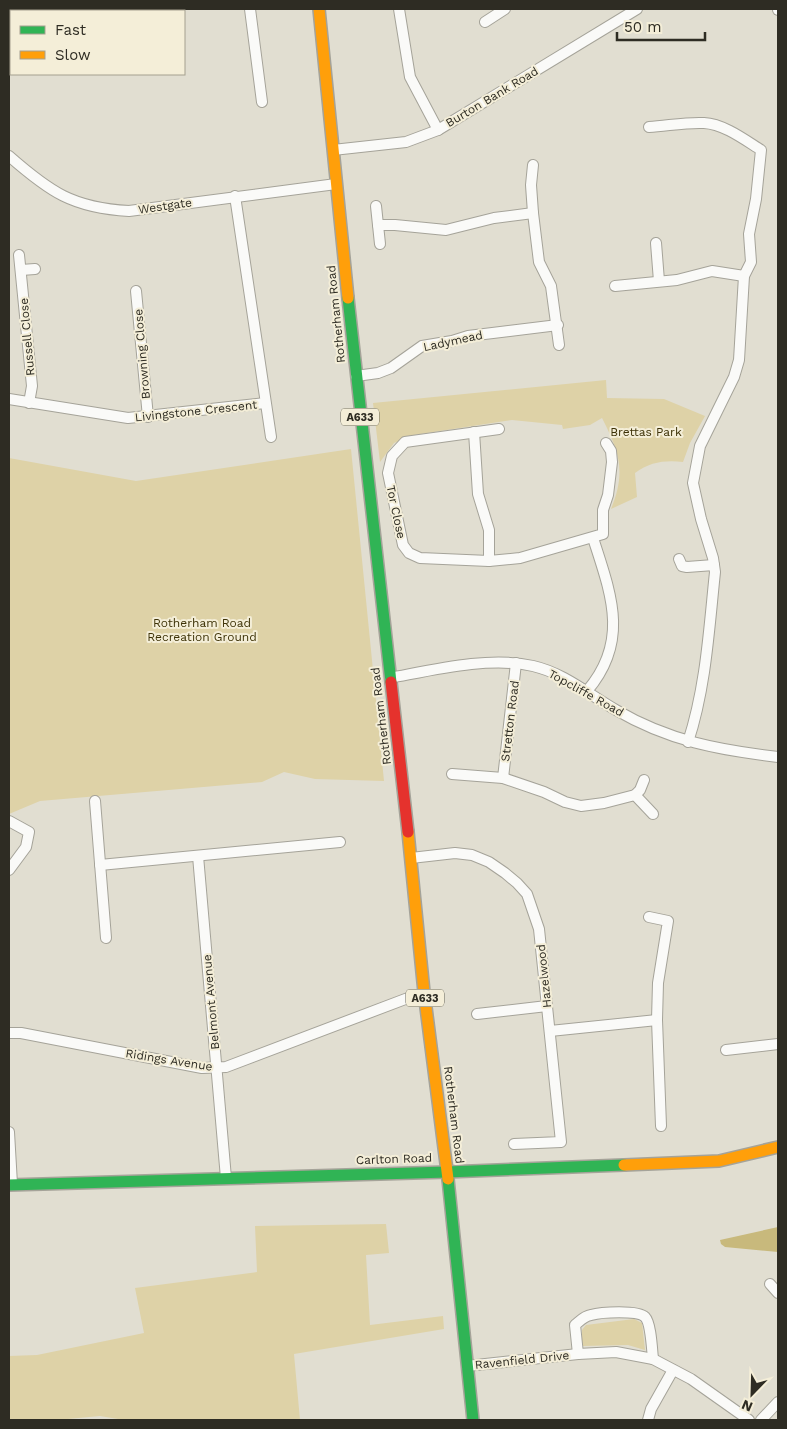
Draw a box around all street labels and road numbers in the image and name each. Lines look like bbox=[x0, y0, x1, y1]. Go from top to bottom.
street label: Burton Bank Road bbox=[443, 64, 541, 130]
street label: Westgate bbox=[137, 195, 193, 217]
street label: Rotherham Road bbox=[324, 264, 348, 364]
street label: Russell Close bbox=[17, 297, 37, 377]
street label: Browning Close bbox=[131, 308, 153, 400]
street label: Ladymead bbox=[422, 328, 484, 354]
street label: Livingstone Crescent bbox=[134, 398, 258, 424]
road number: A633 bbox=[341, 408, 379, 426]
street label: Tor Close bbox=[384, 484, 408, 540]
street label: Rotherham Road bbox=[368, 666, 394, 766]
street label: Topcliffe Road bbox=[546, 667, 626, 719]
street label: Stretton Road bbox=[498, 680, 522, 762]
street label: Hazelwood bbox=[534, 943, 554, 1009]
street label: Belmont Avenue bbox=[200, 954, 222, 1050]
road number: A633 bbox=[406, 990, 444, 1006]
street label: Ridings Avenue bbox=[124, 1046, 214, 1074]
street label: Rotherham Road bbox=[441, 1065, 467, 1165]
street label: Carlton Road bbox=[356, 1151, 432, 1167]
street label: Ravenfield Drive bbox=[474, 1348, 570, 1372]

